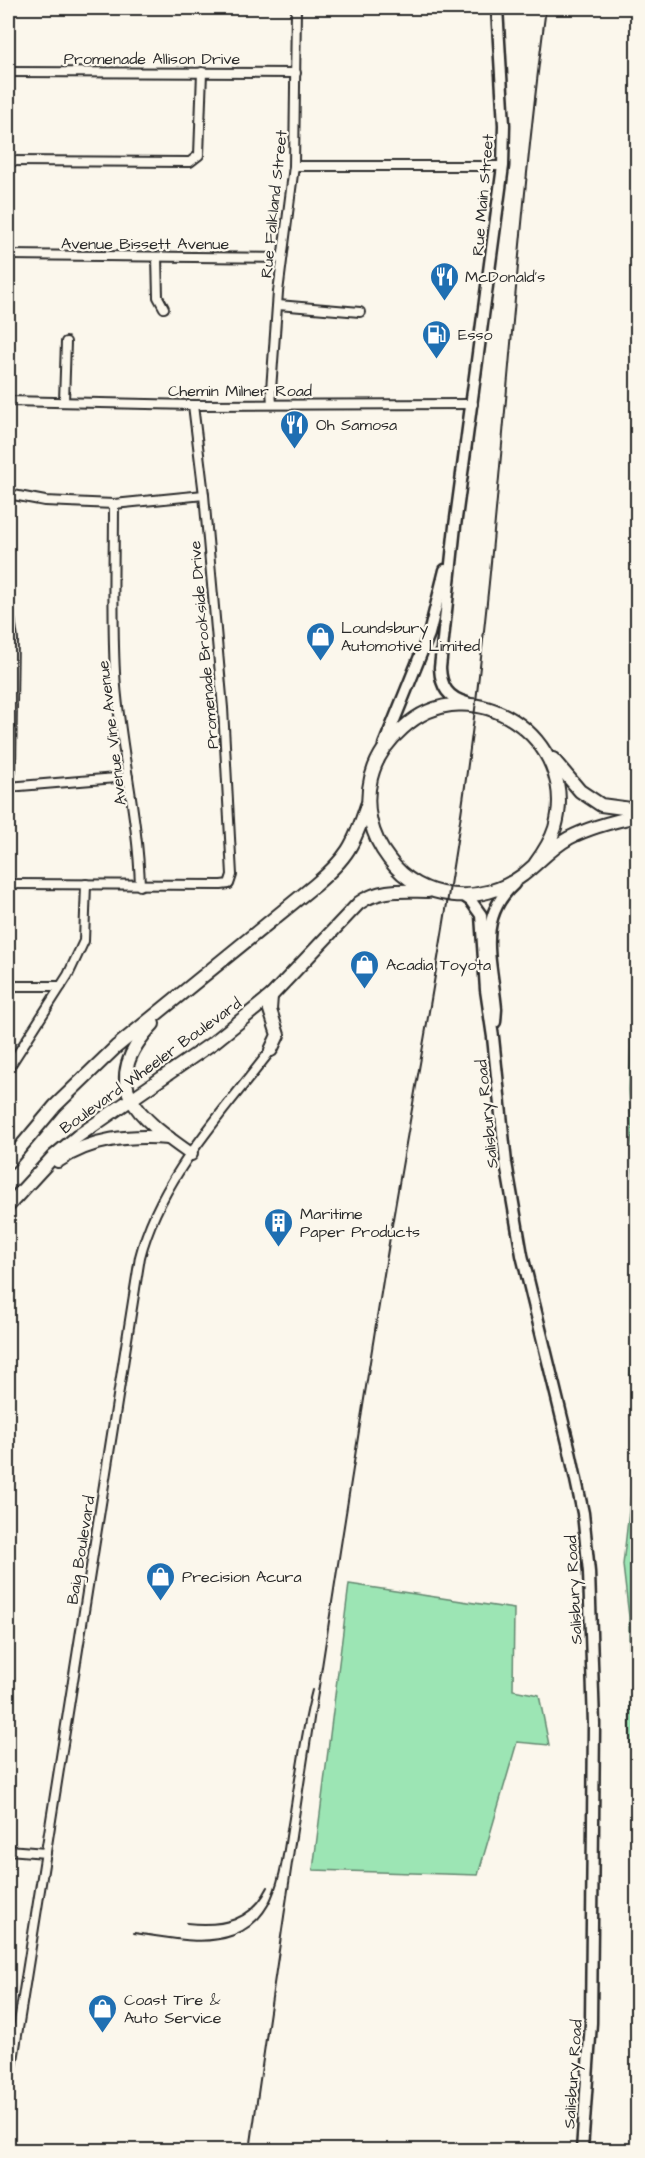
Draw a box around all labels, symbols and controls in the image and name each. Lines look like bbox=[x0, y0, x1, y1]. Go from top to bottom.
street label: Promenade Allison Drive bbox=[64, 48, 240, 70]
street label: Rue Falkland Street bbox=[255, 128, 293, 279]
street label: Rue Main Street bbox=[467, 133, 499, 257]
street label: Avenue Bissett Avenue bbox=[61, 233, 229, 255]
restaurant icon: McDonald's bbox=[428, 260, 460, 302]
place label: McDonald's bbox=[465, 266, 545, 288]
fuel station icon: Esso bbox=[421, 318, 453, 360]
place label: Esso bbox=[458, 324, 493, 346]
street label: Chemin Milner Road bbox=[168, 380, 312, 402]
restaurant icon: Oh Samosa bbox=[279, 408, 311, 450]
place label: Oh Samosa bbox=[316, 414, 397, 436]
street label: Promenade Brookside Drive bbox=[184, 540, 224, 750]
place label: Loundsbury Automotive Limited bbox=[341, 617, 480, 657]
shop icon: Loundsbury Automotive Limited bbox=[304, 620, 336, 662]
street label: Avenue Vine Avenue bbox=[92, 659, 132, 807]
shop icon: Acadia Toyota bbox=[349, 948, 381, 990]
place label: Acadia Toyota bbox=[386, 954, 491, 977]
street label: Boulevard Wheeler Boulevard bbox=[55, 992, 246, 1139]
street label: Salisbury Road bbox=[470, 1058, 505, 1169]
place label: Maritime Paper Products bbox=[300, 1203, 420, 1243]
building icon: Maritime Paper Products bbox=[263, 1206, 295, 1248]
street label: Baig Boulevard bbox=[62, 1494, 101, 1606]
street label: Salisbury Road bbox=[560, 1535, 589, 1645]
shop icon: Precision Acura bbox=[145, 1560, 177, 1602]
place label: Precision Acura bbox=[182, 1566, 302, 1588]
place label: Coast Tire & Auto Service bbox=[124, 1989, 222, 2029]
shop icon: Coast Tire & Auto Service bbox=[87, 1992, 119, 2034]
street label: Salisbury Road bbox=[558, 2019, 589, 2129]

